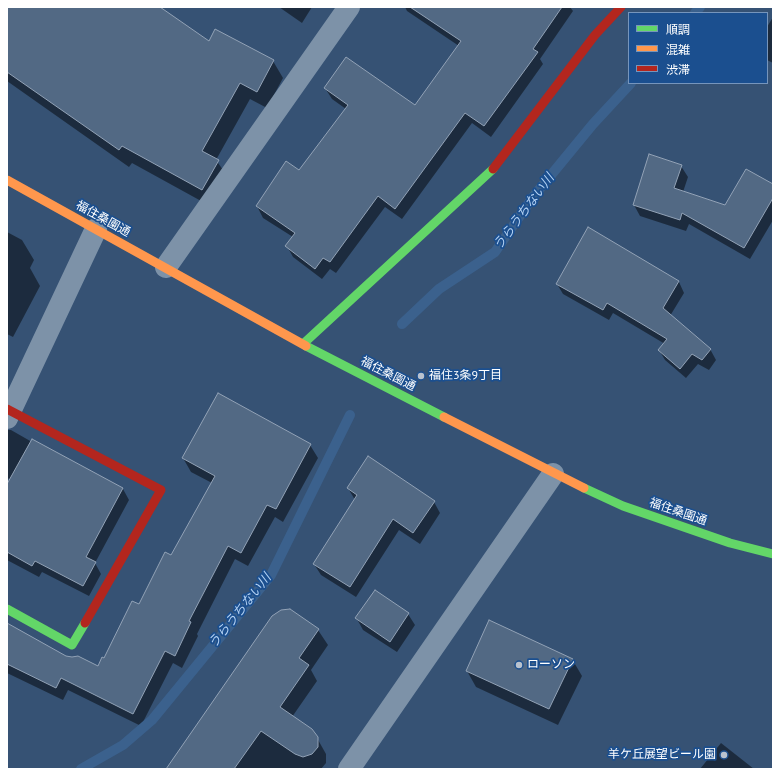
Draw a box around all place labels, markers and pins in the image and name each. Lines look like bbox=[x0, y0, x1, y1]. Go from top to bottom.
place label: 福住3条9丁目 bbox=[429, 369, 502, 383]
marker: 福住3条9丁目 bbox=[416, 371, 426, 381]
place label: ローソン bbox=[527, 658, 575, 672]
marker: ローソン bbox=[514, 660, 524, 670]
place label: 羊ケ丘展望ビール園 bbox=[608, 748, 716, 762]
marker: 羊ケ丘展望ビール園 bbox=[719, 750, 729, 760]

